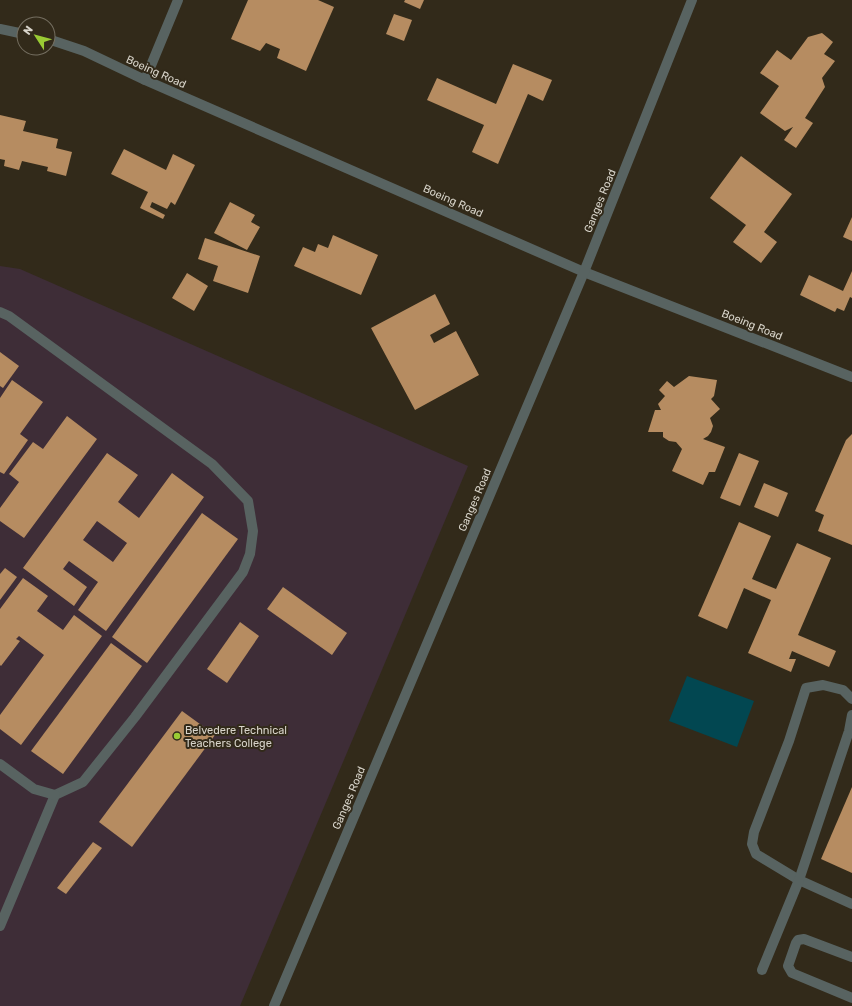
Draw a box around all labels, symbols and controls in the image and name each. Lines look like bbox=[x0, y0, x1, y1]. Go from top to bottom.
north arrow bbox=[16, 16, 56, 56]
text: N bbox=[21, 23, 36, 37]
street label: Boeing Road bbox=[124, 53, 188, 91]
street label: Ganges Road bbox=[581, 167, 619, 235]
street label: Boeing Road bbox=[421, 182, 485, 220]
street label: Boeing Road bbox=[720, 307, 784, 343]
street label: Ganges Road bbox=[456, 466, 494, 534]
place label: Belvedere Technical Teachers College bbox=[185, 724, 287, 750]
marker: Belvedere Technical Teachers College bbox=[172, 731, 182, 741]
street label: Ganges Road bbox=[330, 764, 368, 832]

